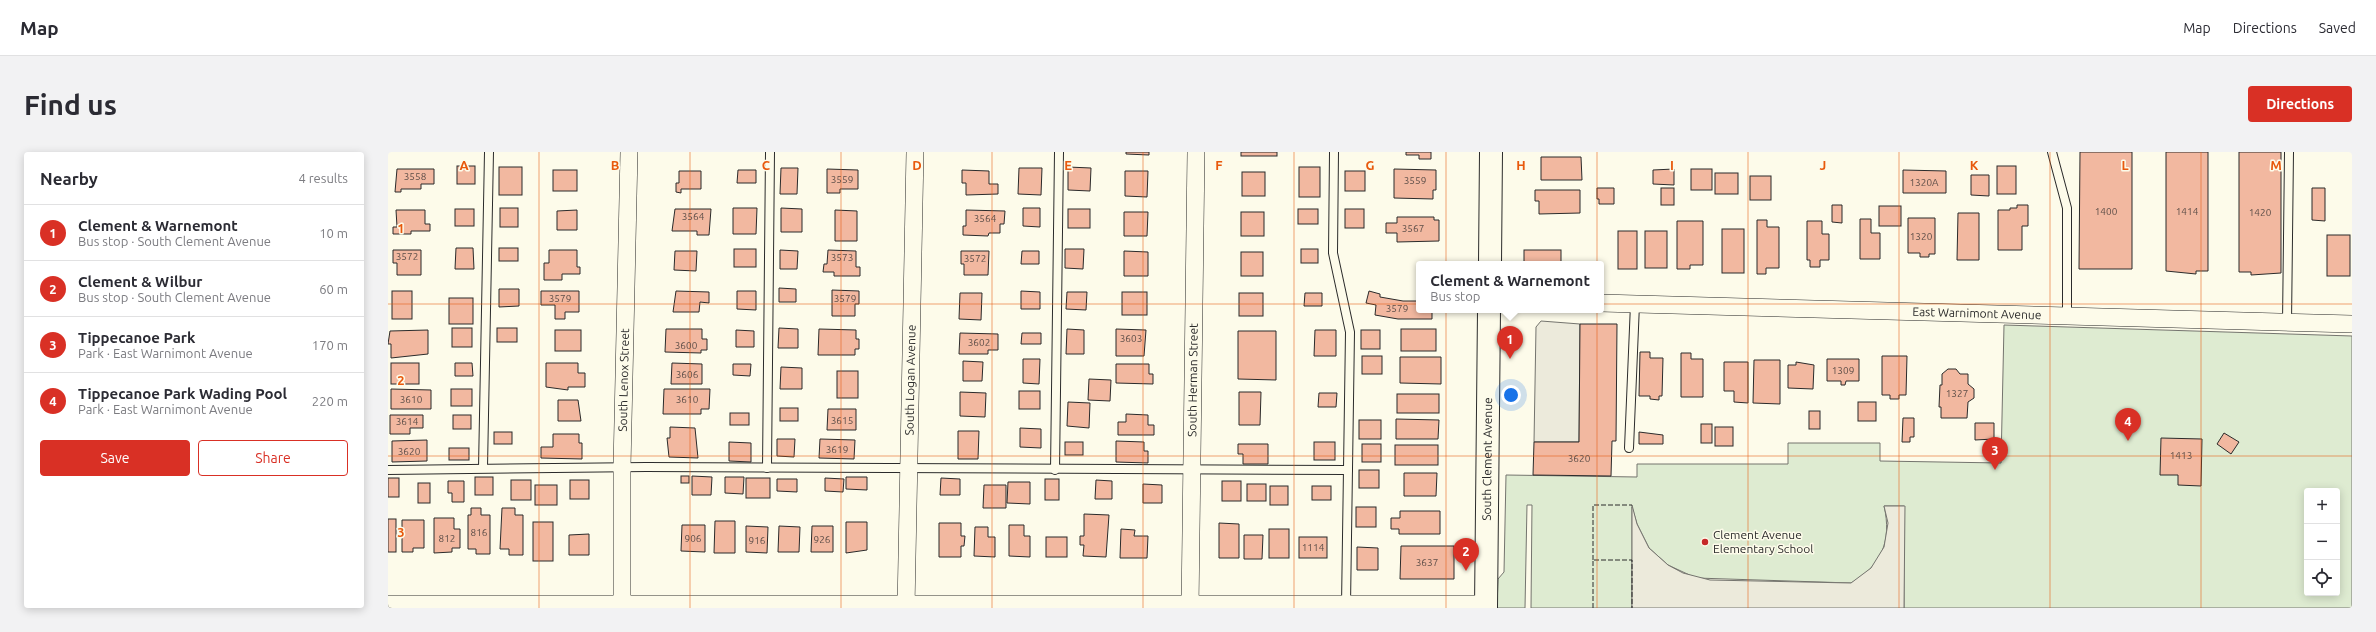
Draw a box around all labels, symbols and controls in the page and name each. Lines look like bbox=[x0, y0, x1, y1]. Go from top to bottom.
text: Map bbox=[20, 17, 59, 39]
text: Map bbox=[2183, 20, 2211, 36]
text: Directions bbox=[2233, 20, 2297, 36]
text: Saved bbox=[2319, 20, 2356, 36]
button: Directions bbox=[2248, 86, 2352, 122]
text: Find us bbox=[24, 89, 117, 120]
text: A bbox=[459, 158, 469, 172]
text: B bbox=[611, 158, 620, 172]
text: C bbox=[762, 158, 771, 172]
text: D bbox=[912, 158, 922, 172]
text: E bbox=[1064, 158, 1072, 172]
text: F bbox=[1215, 158, 1223, 172]
text: G bbox=[1366, 158, 1375, 172]
text: H bbox=[1516, 158, 1526, 172]
text: I bbox=[1670, 158, 1674, 172]
text: J bbox=[1820, 158, 1826, 172]
text: K bbox=[1970, 158, 1979, 172]
text: L bbox=[2121, 158, 2129, 172]
text: M bbox=[2270, 158, 2282, 172]
text: Nearby bbox=[40, 169, 98, 188]
text: 4 results bbox=[298, 171, 348, 185]
house number: 3558 bbox=[404, 171, 427, 182]
house number: 3559 bbox=[831, 174, 853, 185]
house number: 3559 bbox=[1404, 175, 1426, 186]
house number: 1320A bbox=[1909, 177, 1939, 188]
house number: 1400 bbox=[2095, 206, 2118, 217]
house number: 1414 bbox=[2176, 206, 2199, 217]
house number: 1420 bbox=[2249, 207, 2272, 218]
house number: 3564 bbox=[682, 211, 705, 222]
house number: 3564 bbox=[974, 213, 997, 224]
text: Clement & Warnemont bbox=[78, 217, 238, 234]
text: 1 bbox=[397, 221, 405, 235]
house number: 3567 bbox=[1402, 223, 1424, 234]
text: 1 bbox=[49, 226, 57, 240]
text: 10 m bbox=[319, 226, 348, 240]
house number: 1320 bbox=[1910, 231, 1933, 242]
text: Bus stop · South Clement Avenue bbox=[78, 234, 271, 248]
house number: 3572 bbox=[396, 251, 418, 262]
house number: 3573 bbox=[831, 252, 853, 263]
house number: 3572 bbox=[964, 253, 986, 264]
popup bbox=[1416, 261, 1604, 313]
text: Clement & Warnemont bbox=[1430, 272, 1590, 289]
text: Clement & Wilbur bbox=[78, 273, 202, 290]
text: 2 bbox=[49, 282, 57, 296]
text: 60 m bbox=[319, 282, 348, 296]
text: Bus stop bbox=[1430, 289, 1480, 303]
text: Bus stop · South Clement Avenue bbox=[78, 290, 271, 304]
house number: 3579 bbox=[549, 293, 571, 304]
house number: 3579 bbox=[834, 293, 856, 304]
house number: 3579 bbox=[1386, 303, 1408, 314]
street label: East Warnimont Avenue bbox=[1912, 305, 2042, 321]
street label: South Herman Street bbox=[1185, 323, 1200, 437]
street label: South Logan Avenue bbox=[902, 325, 918, 436]
pin: 1 bbox=[1497, 326, 1523, 359]
street label: South Lenox Street bbox=[616, 328, 631, 432]
text: Tippecanoe Park bbox=[78, 329, 195, 346]
house number: 3603 bbox=[1120, 333, 1142, 344]
house number: 3602 bbox=[968, 337, 990, 348]
text: 3 bbox=[49, 338, 57, 352]
text: 170 m bbox=[312, 338, 348, 352]
house number: 3600 bbox=[675, 340, 698, 351]
text: Park · East Warnimont Avenue bbox=[78, 346, 253, 360]
house number: 1309 bbox=[1832, 365, 1854, 376]
house number: 3606 bbox=[676, 369, 699, 380]
text: 2 bbox=[397, 373, 405, 387]
text: Tippecanoe Park Wading Pool bbox=[78, 385, 287, 402]
your location bbox=[1501, 385, 1521, 405]
house number: 1327 bbox=[1946, 388, 1968, 399]
text: 4 bbox=[49, 394, 57, 408]
text: 220 m bbox=[312, 394, 348, 408]
house number: 3610 bbox=[400, 394, 423, 405]
house number: 3610 bbox=[676, 394, 699, 405]
street label: South Clement Avenue bbox=[1480, 397, 1494, 521]
text: Park · East Warnimont Avenue bbox=[78, 402, 253, 416]
pin: 4 bbox=[2115, 408, 2141, 441]
house number: 3615 bbox=[831, 415, 853, 426]
house number: 3614 bbox=[396, 416, 419, 427]
pin: 3 bbox=[1982, 437, 2008, 470]
button: Save bbox=[40, 440, 190, 476]
button: Share bbox=[198, 440, 348, 476]
house number: 3619 bbox=[826, 444, 848, 455]
house number: 3620 bbox=[398, 446, 421, 457]
house number: 1413 bbox=[2170, 450, 2192, 461]
house number: 3620 bbox=[1568, 453, 1591, 464]
map controls bbox=[2304, 488, 2340, 596]
button: + bbox=[2304, 488, 2340, 524]
button: − bbox=[2304, 524, 2340, 560]
text: 3 bbox=[397, 525, 405, 539]
house number: 816 bbox=[471, 527, 488, 538]
place label: Clement Avenue Elementary School bbox=[1713, 528, 1813, 555]
house number: 812 bbox=[439, 533, 455, 544]
house number: 906 bbox=[685, 533, 702, 544]
house number: 926 bbox=[814, 534, 831, 545]
house number: 916 bbox=[749, 535, 766, 546]
marker: Clement Avenue Elementary School bbox=[1700, 537, 1710, 547]
pin: 2 bbox=[1453, 538, 1479, 571]
house number: 1114 bbox=[1302, 542, 1325, 553]
house number: 3637 bbox=[1416, 557, 1438, 568]
button: locate bbox=[2304, 560, 2340, 596]

